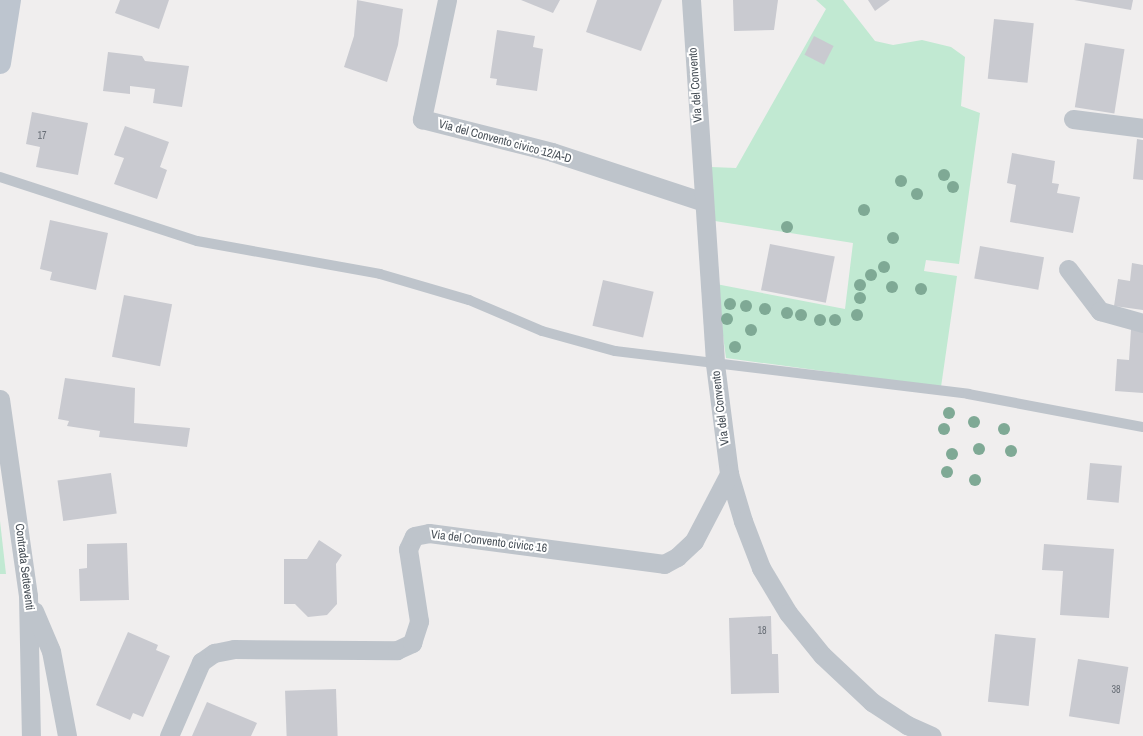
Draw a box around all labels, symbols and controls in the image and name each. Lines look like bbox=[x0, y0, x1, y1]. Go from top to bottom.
street label: Via del Convento bbox=[686, 47, 706, 123]
street label: Via del Convento civico 12/A-D bbox=[437, 117, 573, 167]
house number: 17 bbox=[37, 130, 47, 142]
street label: Via del Convento bbox=[709, 370, 733, 446]
street label: Contrada Setteventi bbox=[12, 523, 36, 611]
street label: Via del Convento civicc 16 bbox=[430, 528, 548, 556]
house number: 18 bbox=[757, 625, 767, 637]
house number: 38 bbox=[1111, 684, 1121, 696]

